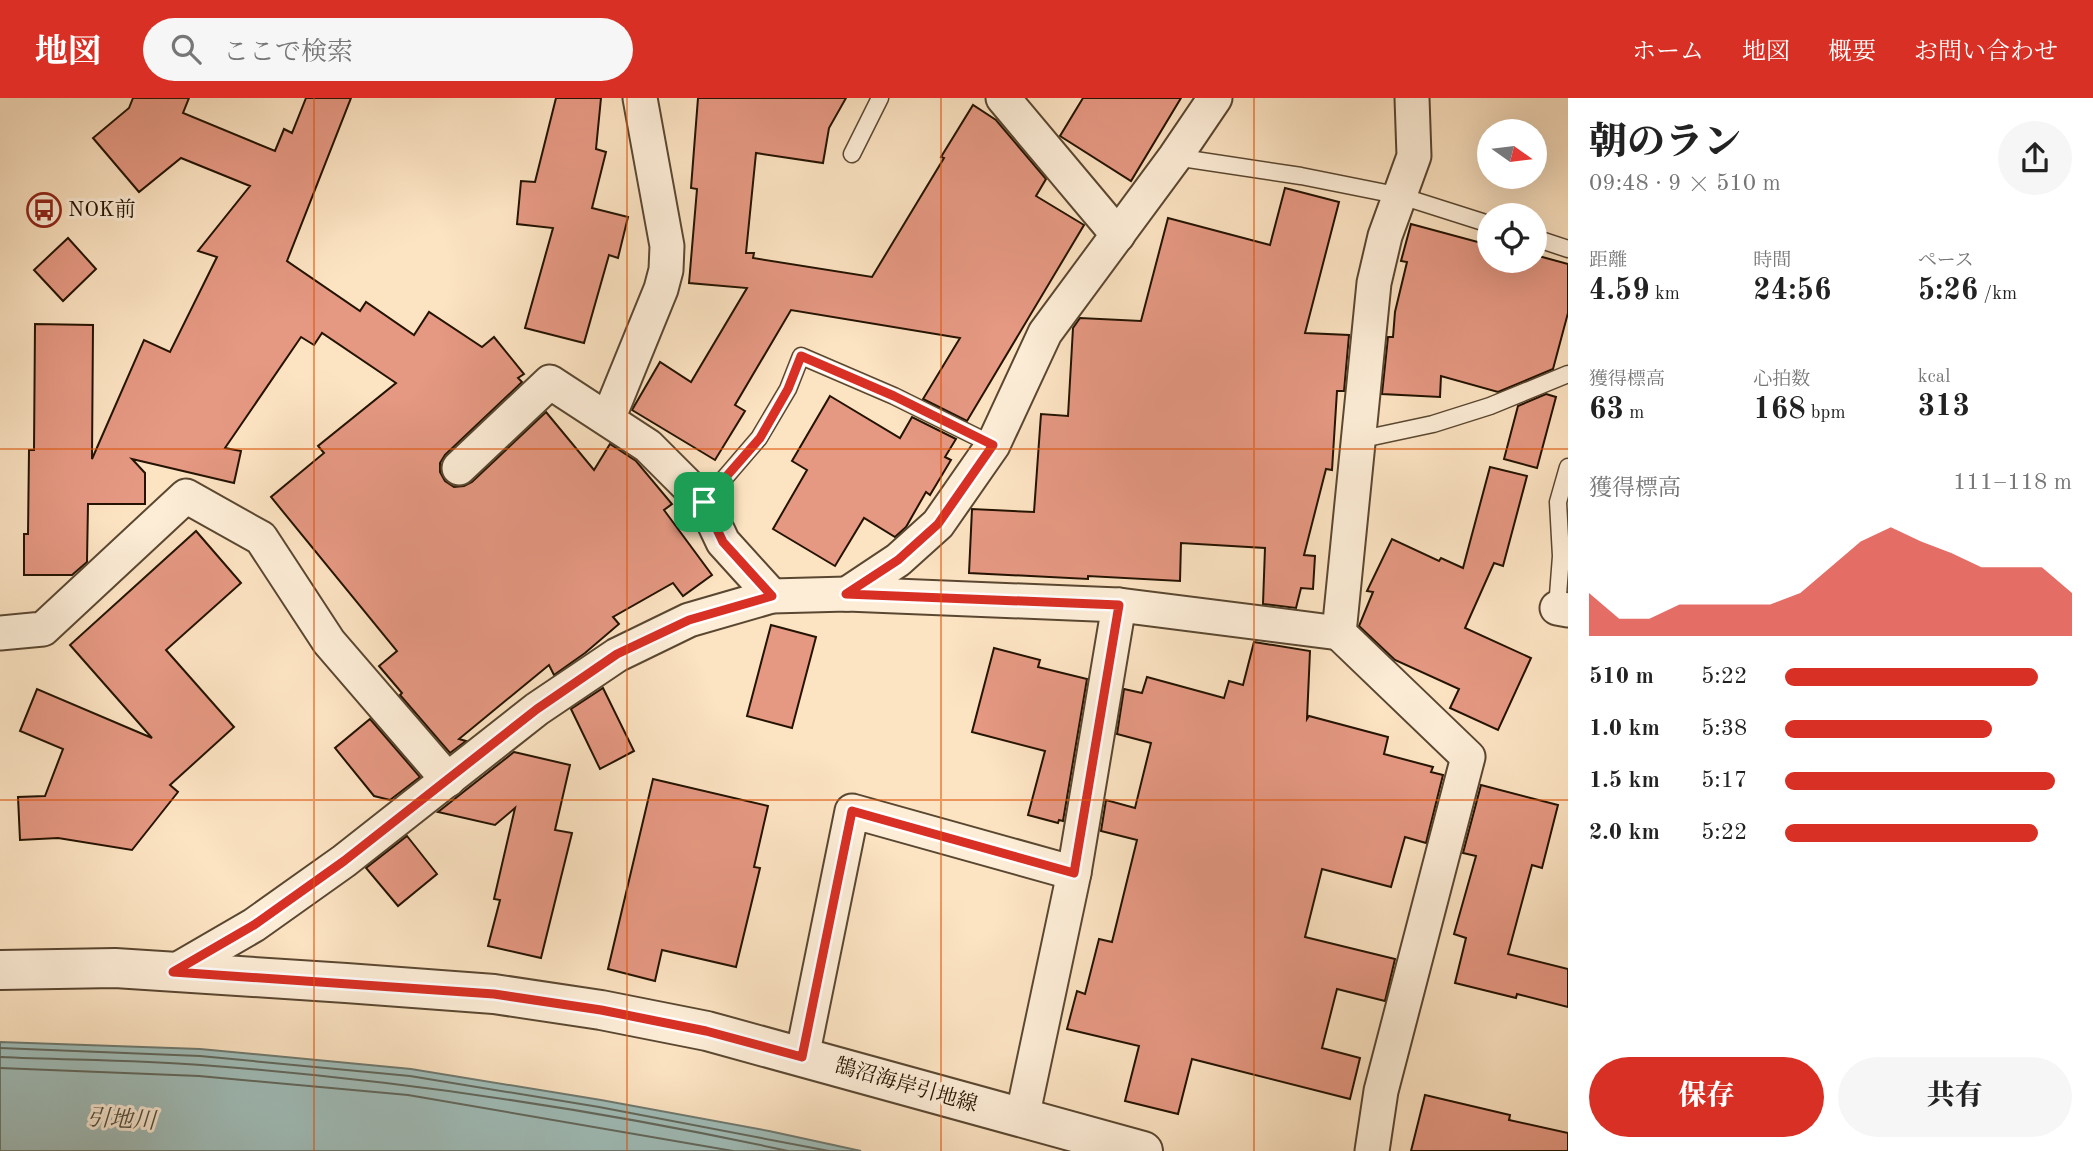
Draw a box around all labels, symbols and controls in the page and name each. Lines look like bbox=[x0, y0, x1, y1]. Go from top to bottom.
search box bbox=[143, 18, 633, 81]
icon: search bbox=[167, 30, 205, 68]
text: 地図 bbox=[35, 37, 101, 70]
text: ここで検索 bbox=[223, 40, 353, 66]
text: ホーム bbox=[1632, 41, 1704, 65]
text: 地図 bbox=[1742, 41, 1790, 65]
text: 概要 bbox=[1828, 41, 1876, 65]
text: お問い合わせ bbox=[1914, 41, 2058, 65]
north arrow bbox=[1477, 119, 1547, 189]
map controls bbox=[1477, 119, 1547, 273]
button: share bbox=[1998, 121, 2072, 195]
text: 朝のラン bbox=[1589, 125, 1741, 163]
text: 09:48 · 9 × 510 m bbox=[1589, 172, 1781, 195]
bus stop icon: NOK前 bbox=[25, 191, 63, 229]
place label: NOK前 bbox=[68, 198, 136, 221]
button: locate bbox=[1477, 203, 1547, 273]
text: 距離 bbox=[1589, 252, 1627, 271]
text: 時間 bbox=[1753, 252, 1791, 271]
text: ペース bbox=[1918, 252, 1974, 271]
text: 4.59 bbox=[1589, 276, 1650, 306]
text: 24:56 bbox=[1753, 276, 1831, 306]
text: 5:26 bbox=[1918, 276, 1978, 306]
text: km bbox=[1650, 285, 1680, 304]
text: /km bbox=[1978, 285, 2017, 304]
text: kcal bbox=[1918, 368, 1950, 387]
text: 獲得標高 bbox=[1589, 371, 1665, 390]
text: 心拍数 bbox=[1753, 371, 1810, 390]
text: 313 bbox=[1918, 392, 1970, 422]
text: 63 bbox=[1589, 395, 1624, 425]
text: 168 bbox=[1753, 395, 1806, 425]
text: m bbox=[1624, 404, 1644, 423]
text: bpm bbox=[1806, 404, 1846, 423]
text: 111–118 m bbox=[1953, 471, 2072, 494]
pin bbox=[674, 472, 734, 532]
text: 獲得標高 bbox=[1589, 477, 1681, 500]
icon: arrive bbox=[685, 483, 723, 521]
text: 510 m bbox=[1589, 665, 1654, 688]
text: 5:22 bbox=[1701, 665, 1747, 688]
text: 1.0 km bbox=[1589, 717, 1660, 740]
text: 5:38 bbox=[1701, 717, 1747, 740]
text: 1.5 km bbox=[1589, 769, 1660, 792]
text: 5:17 bbox=[1701, 769, 1747, 792]
text: 2.0 km bbox=[1589, 821, 1660, 844]
text: 5:22 bbox=[1701, 821, 1747, 844]
street label: 鵠沼海岸引地線 bbox=[832, 1054, 980, 1116]
button: 保存 bbox=[1589, 1057, 1824, 1137]
button: 共有 bbox=[1838, 1057, 2072, 1137]
water label: 引地川 bbox=[86, 1105, 159, 1133]

